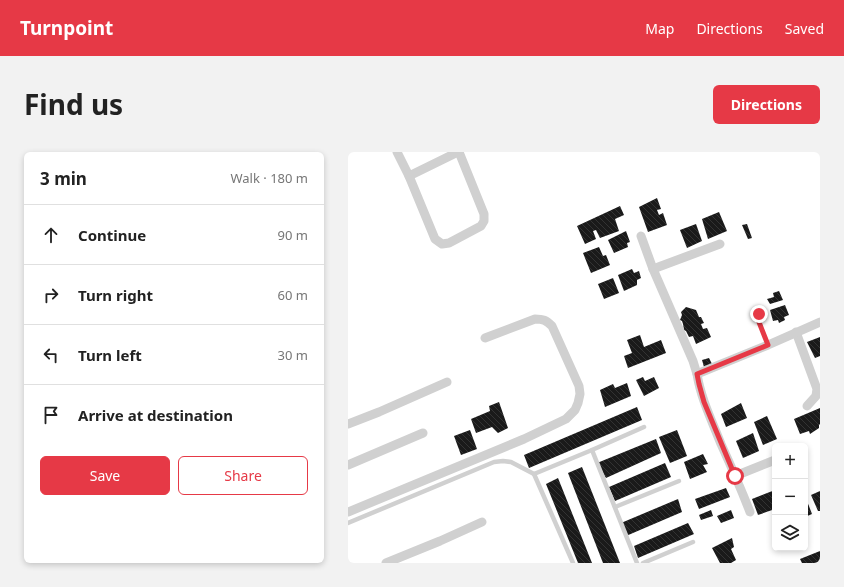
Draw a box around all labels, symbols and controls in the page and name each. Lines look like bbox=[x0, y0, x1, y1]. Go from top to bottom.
text: Turnpoint bbox=[20, 15, 113, 41]
text: Map bbox=[645, 19, 674, 38]
text: Directions bbox=[696, 19, 763, 38]
text: Saved bbox=[785, 19, 824, 38]
text: Find us bbox=[24, 85, 123, 123]
button: Directions bbox=[713, 85, 820, 124]
text: 3 min bbox=[40, 167, 87, 190]
text: Walk · 180 m bbox=[230, 169, 308, 187]
icon: ahead bbox=[40, 224, 62, 246]
text: Continue bbox=[78, 225, 146, 245]
text: 90 m bbox=[278, 226, 308, 244]
icon: right bbox=[40, 284, 62, 306]
text: Turn right bbox=[78, 285, 153, 305]
text: 60 m bbox=[278, 286, 308, 304]
route end bbox=[750, 305, 768, 323]
icon: left bbox=[40, 344, 62, 366]
text: Turn left bbox=[78, 345, 142, 365]
text: 30 m bbox=[278, 346, 308, 364]
icon: arrive bbox=[40, 404, 62, 426]
text: Arrive at destination bbox=[78, 405, 233, 425]
map controls bbox=[772, 443, 808, 551]
button: + bbox=[772, 443, 808, 479]
button: Save bbox=[40, 456, 170, 495]
button: Share bbox=[178, 456, 308, 495]
route start bbox=[726, 467, 744, 485]
button: − bbox=[772, 479, 808, 515]
button: layers bbox=[772, 515, 808, 551]

